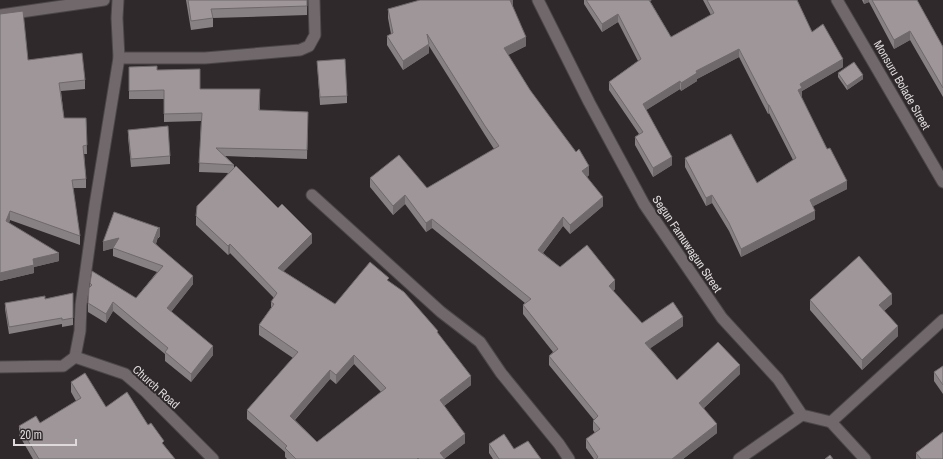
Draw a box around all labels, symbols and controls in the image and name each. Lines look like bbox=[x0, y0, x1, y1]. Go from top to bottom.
street label: Monsuru Bolade Street bbox=[870, 37, 934, 133]
street label: Segun Famuwagun Street bbox=[649, 192, 726, 296]
street label: Church Road bbox=[129, 362, 183, 412]
scale bar bbox=[14, 421, 76, 447]
text: 20 m bbox=[20, 427, 42, 443]

